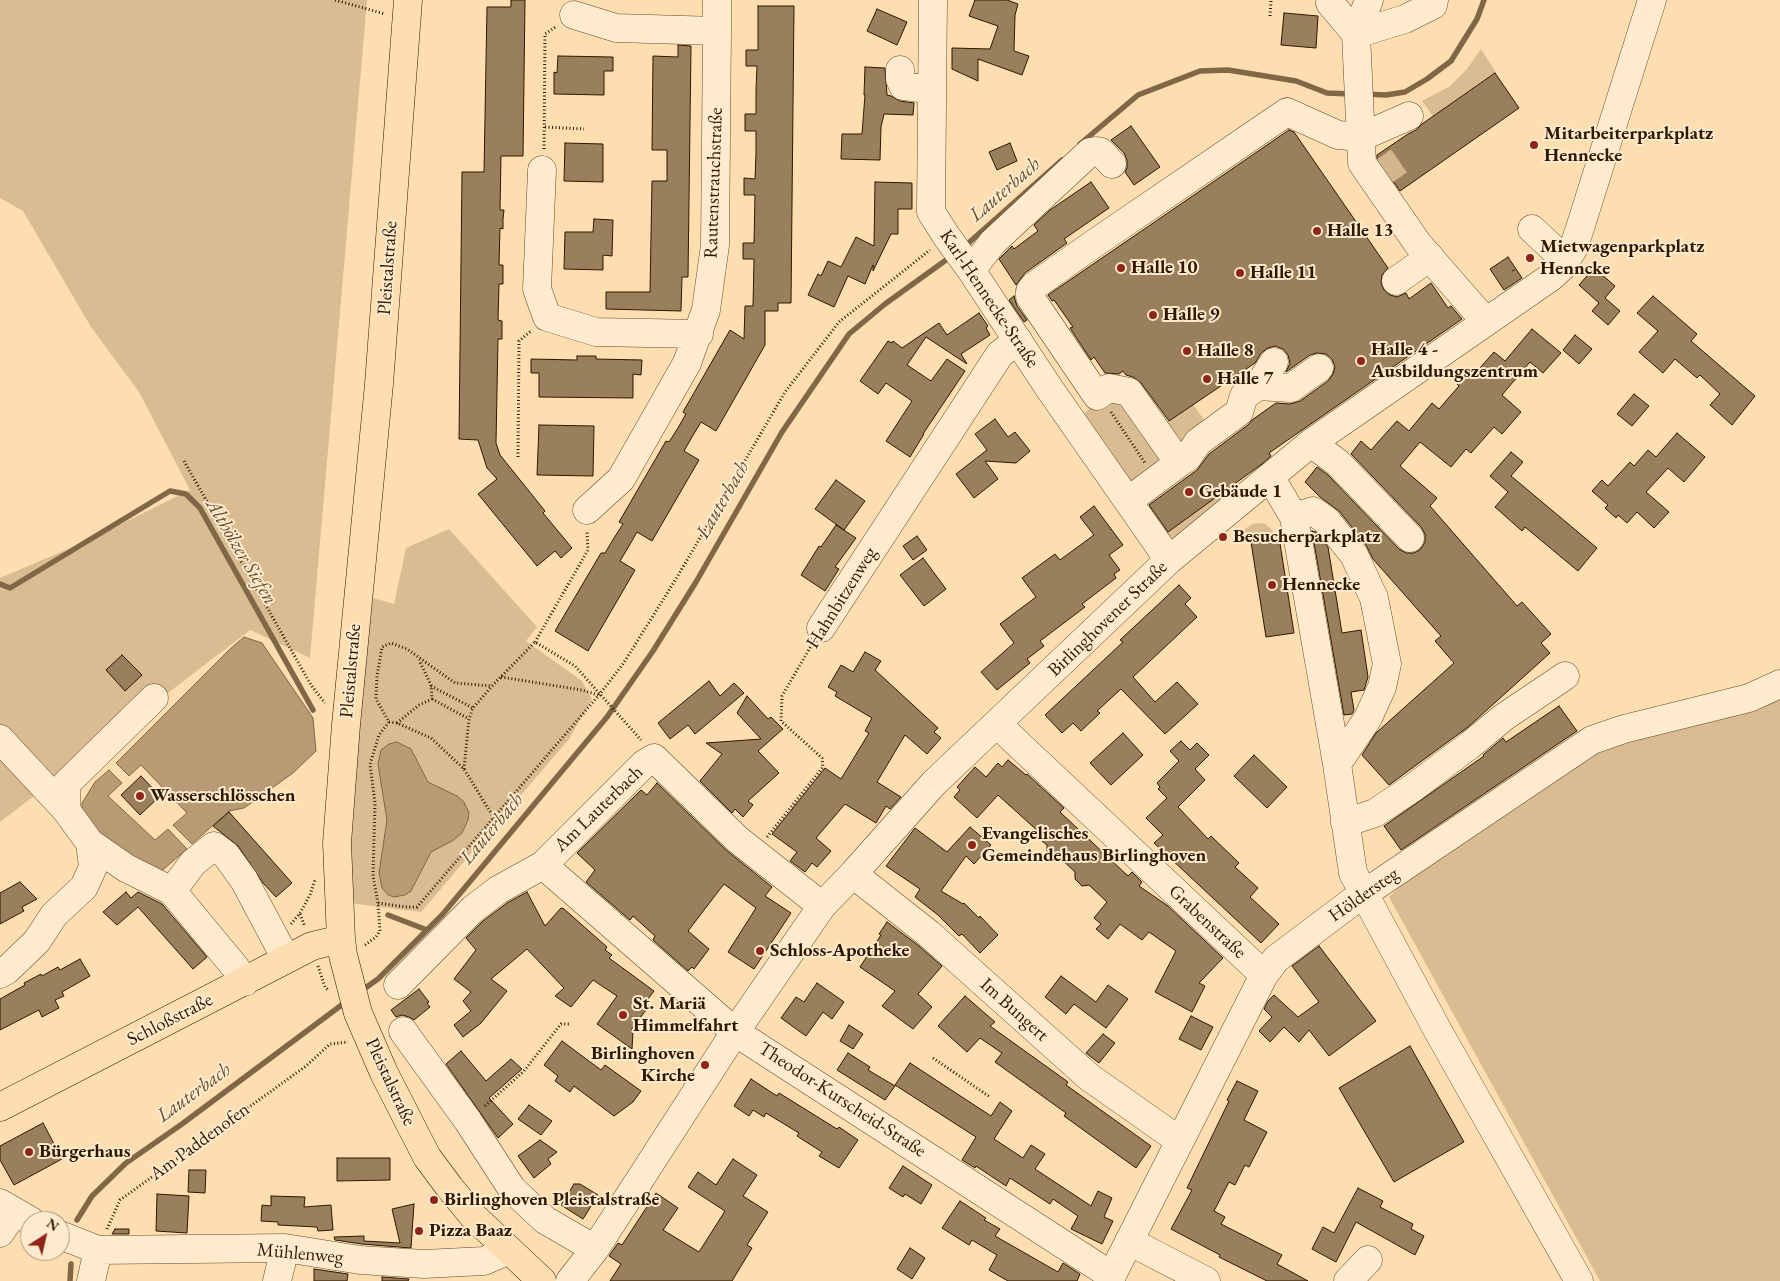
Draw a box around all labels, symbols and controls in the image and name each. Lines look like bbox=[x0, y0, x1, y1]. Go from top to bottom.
street label: Rautenstrauchstraße bbox=[700, 107, 728, 259]
place label: Mitarbeiterparkplatz Hennecke bbox=[1544, 123, 1713, 167]
marker: Mitarbeiterparkplatz Hennecke bbox=[1528, 139, 1540, 151]
water label: Lauterbach bbox=[965, 153, 1045, 227]
street label: Pleistalstraße bbox=[373, 220, 403, 316]
place label: Halle 13 bbox=[1327, 220, 1394, 242]
marker: Halle 13 bbox=[1311, 225, 1323, 237]
street label: Karl-Hennecke-Straße bbox=[934, 226, 1044, 372]
place label: Mietwagenparkplatz Henncke bbox=[1540, 236, 1705, 280]
marker: Mietwagenparkplatz Henncke bbox=[1524, 252, 1536, 264]
place label: Halle 10 bbox=[1131, 257, 1198, 279]
marker: Halle 10 bbox=[1115, 262, 1127, 274]
place label: Halle 11 bbox=[1250, 262, 1317, 284]
marker: Halle 11 bbox=[1234, 267, 1246, 279]
place label: Halle 9 bbox=[1163, 304, 1220, 326]
marker: Halle 9 bbox=[1147, 309, 1159, 321]
place label: Halle 4 - Ausbildungszentrum bbox=[1371, 339, 1538, 383]
place label: Halle 8 bbox=[1197, 340, 1254, 362]
marker: Halle 8 bbox=[1181, 345, 1193, 357]
marker: Halle 4 - Ausbildungszentrum bbox=[1355, 355, 1367, 367]
place label: Halle 7 bbox=[1217, 368, 1274, 390]
marker: Halle 7 bbox=[1201, 373, 1213, 385]
water label: Lauterbach bbox=[691, 457, 755, 543]
place label: Gebäude 1 bbox=[1199, 481, 1282, 503]
marker: Gebäude 1 bbox=[1183, 486, 1195, 498]
water label: Althölzer Siefen bbox=[200, 495, 282, 609]
place label: Besucherparkplatz bbox=[1233, 526, 1381, 548]
marker: Besucherparkplatz bbox=[1217, 531, 1229, 543]
street label: Hahnbitzenweg bbox=[802, 543, 882, 653]
street label: Birlinghovener Straße bbox=[1044, 556, 1172, 682]
place label: Hennecke bbox=[1282, 574, 1360, 596]
marker: Hennecke bbox=[1266, 579, 1278, 591]
street label: Pleistalstraße bbox=[336, 623, 366, 719]
street label: Am Lauterbach bbox=[550, 761, 648, 857]
place label: Wasserschlösschen bbox=[150, 785, 296, 807]
water label: Lauterbach bbox=[455, 788, 529, 870]
marker: Wasserschlösschen bbox=[134, 790, 146, 802]
place label: Evangelisches Gemeindehaus Birlinghoven bbox=[982, 823, 1206, 867]
marker: Evangelisches Gemeindehaus Birlinghoven bbox=[966, 839, 978, 851]
street label: Höldersteg bbox=[1325, 863, 1403, 927]
street label: Grabenstraße bbox=[1163, 880, 1251, 964]
place label: Schloss-Apotheke bbox=[770, 940, 909, 962]
marker: Schloss-Apotheke bbox=[754, 945, 766, 957]
street label: Im Bungert bbox=[975, 973, 1053, 1047]
street label: Schloßstraße bbox=[123, 989, 217, 1051]
place label: St. Mariä Himmelfahrt bbox=[633, 993, 738, 1037]
marker: St. Mariä Himmelfahrt bbox=[617, 1009, 629, 1021]
street label: Pleistalstraße bbox=[360, 1034, 420, 1130]
street label: Theodor-Kurscheid-Straße bbox=[754, 1037, 930, 1163]
place label: Birlinghoven Kirche bbox=[591, 1043, 695, 1087]
water label: Lauterbach bbox=[152, 1058, 236, 1128]
marker: Birlinghoven Kirche bbox=[699, 1059, 711, 1071]
street label: Am Paddenofen bbox=[146, 1098, 254, 1186]
place label: Bürgerhaus bbox=[39, 1141, 131, 1163]
marker: Bürgerhaus bbox=[23, 1146, 35, 1158]
place label: Birlinghoven Pleistalstraße bbox=[444, 1189, 660, 1211]
marker: Birlinghoven Pleistalstraße bbox=[428, 1194, 440, 1206]
north arrow bbox=[20, 1211, 70, 1261]
text: N bbox=[43, 1214, 63, 1235]
place label: Pizza Baaz bbox=[429, 1220, 512, 1242]
marker: Pizza Baaz bbox=[413, 1225, 425, 1237]
street label: Mühlenweg bbox=[256, 1239, 344, 1269]

